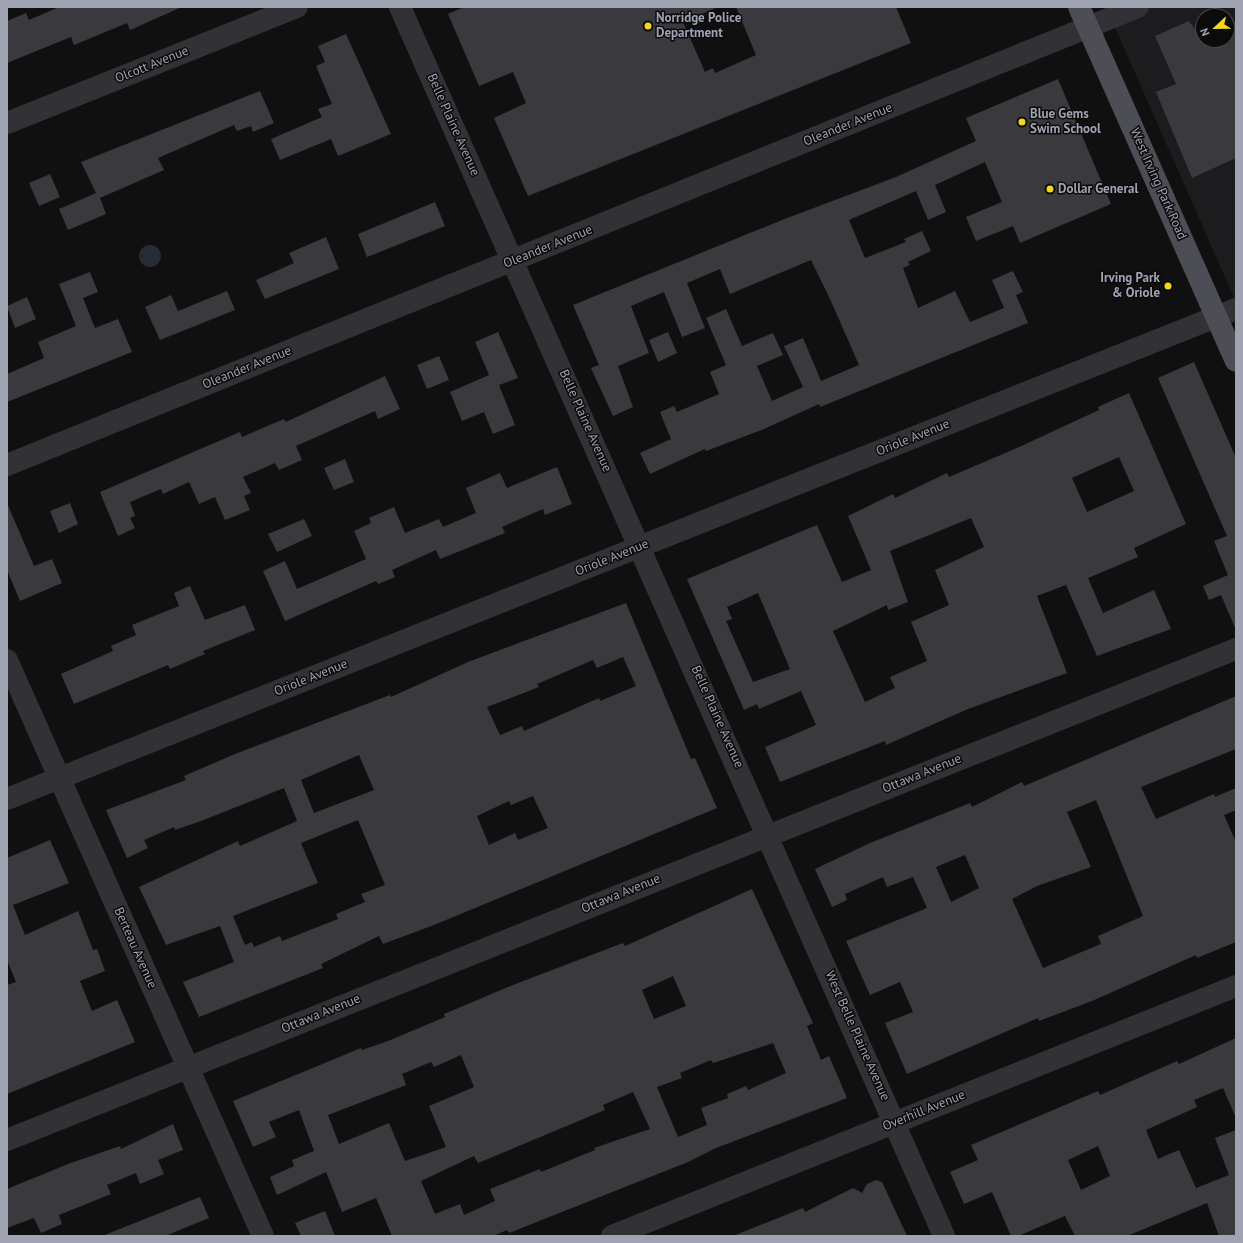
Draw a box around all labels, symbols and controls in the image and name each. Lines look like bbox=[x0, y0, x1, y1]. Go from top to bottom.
north arrow bbox=[1195, 8, 1235, 48]
place label: Norridge Police Department bbox=[656, 11, 741, 42]
marker: Norridge Police Department bbox=[643, 21, 653, 31]
text: N bbox=[1197, 26, 1213, 38]
street label: Olcott Avenue bbox=[113, 43, 191, 87]
street label: Belle Plaine Avenue bbox=[423, 71, 483, 179]
street label: Oleander Avenue bbox=[801, 100, 895, 150]
place label: Blue Gems Swim School bbox=[1030, 107, 1101, 138]
marker: Blue Gems Swim School bbox=[1017, 117, 1027, 127]
street label: West Irving Park Road bbox=[1126, 126, 1190, 242]
place label: Dollar General bbox=[1058, 181, 1138, 197]
marker: Dollar General bbox=[1045, 184, 1055, 194]
street label: Oleander Avenue bbox=[501, 222, 595, 272]
place label: Irving Park & Oriole bbox=[1100, 271, 1160, 302]
marker: Irving Park & Oriole bbox=[1163, 281, 1173, 291]
street label: Oleander Avenue bbox=[200, 343, 294, 393]
street label: Belle Plaine Avenue bbox=[555, 367, 615, 475]
street label: Oriole Avenue bbox=[874, 416, 952, 460]
street label: Oriole Avenue bbox=[573, 536, 651, 580]
street label: Oriole Avenue bbox=[272, 656, 350, 700]
street label: Belle Plaine Avenue bbox=[687, 663, 747, 771]
street label: Ottawa Avenue bbox=[880, 751, 964, 797]
street label: Ottawa Avenue bbox=[579, 871, 663, 917]
street label: Berteau Avenue bbox=[110, 905, 160, 991]
street label: West Belle Plaine Avenue bbox=[821, 969, 893, 1103]
street label: Ottawa Avenue bbox=[279, 991, 363, 1037]
street label: Overhill Avenue bbox=[880, 1087, 968, 1135]

